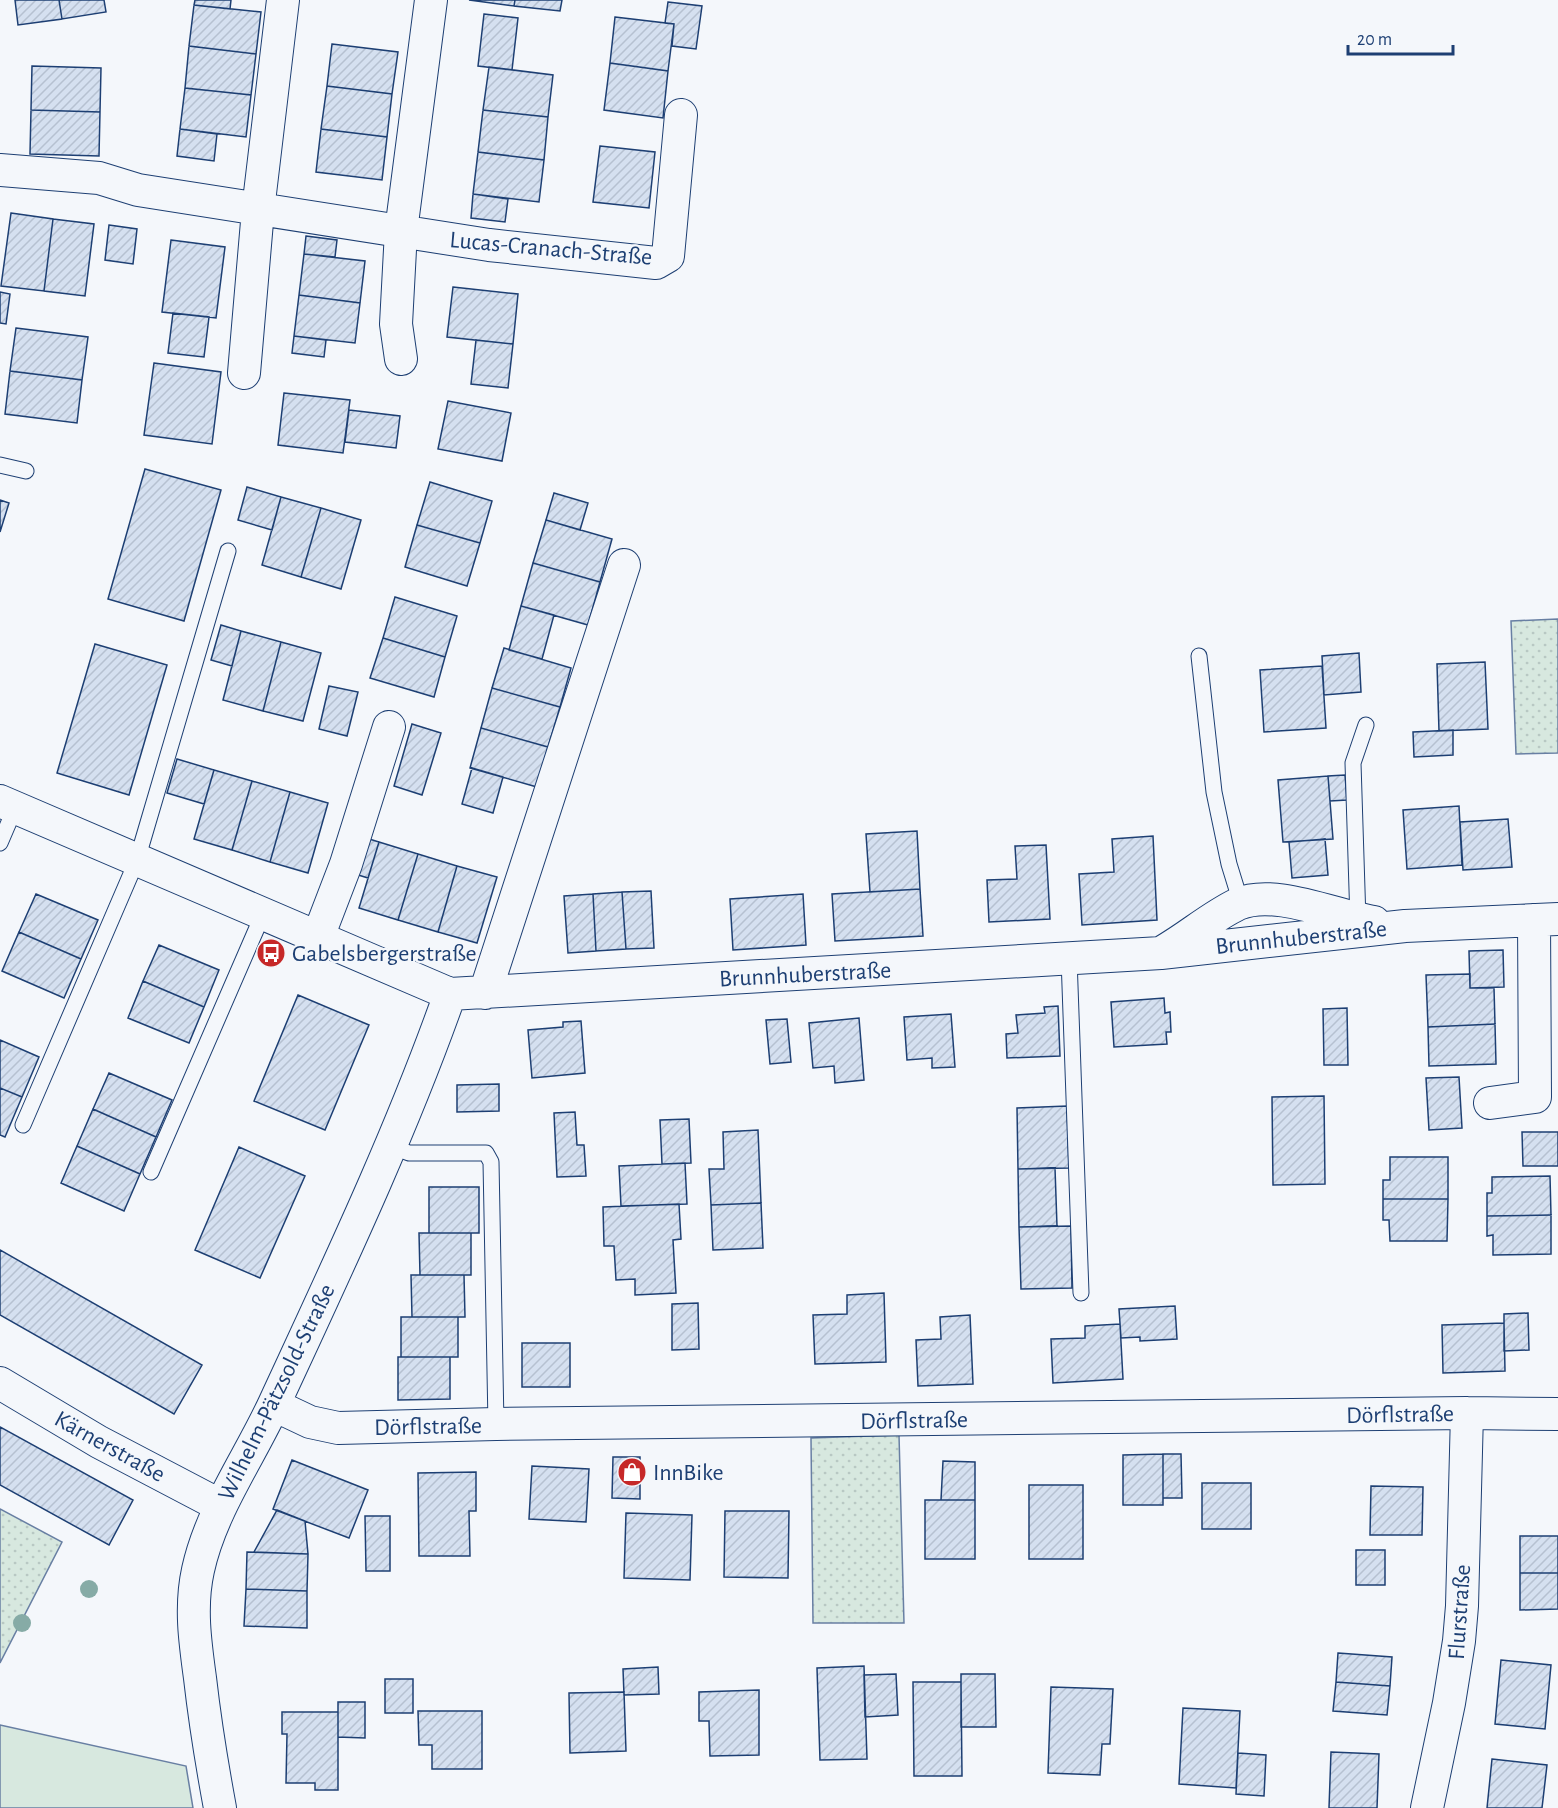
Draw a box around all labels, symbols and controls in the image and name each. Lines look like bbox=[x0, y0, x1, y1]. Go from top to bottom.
scale bar bbox=[1348, 18, 1453, 56]
text: 20 m bbox=[1357, 31, 1392, 49]
street label: Lucas-Cranach-Straße bbox=[449, 228, 653, 270]
street label: Brunnhuberstraße bbox=[1214, 917, 1388, 959]
bus stop icon: Gabelsbergerstraße bbox=[255, 937, 287, 969]
place label: Gabelsbergerstraße bbox=[292, 942, 477, 966]
street label: Brunnhuberstraße bbox=[718, 959, 892, 991]
street label: Wilhelm-Pätzsold-Straße bbox=[214, 1281, 340, 1504]
street label: Dörflstraße bbox=[1346, 1402, 1454, 1428]
street label: Kärnerstraße bbox=[50, 1407, 169, 1487]
street label: Dörflstraße bbox=[860, 1408, 968, 1434]
street label: Dörflstraße bbox=[374, 1414, 482, 1440]
shop icon: InnBike bbox=[616, 1456, 648, 1488]
place label: InnBike bbox=[653, 1461, 724, 1485]
street label: Flurstraße bbox=[1445, 1564, 1475, 1661]

